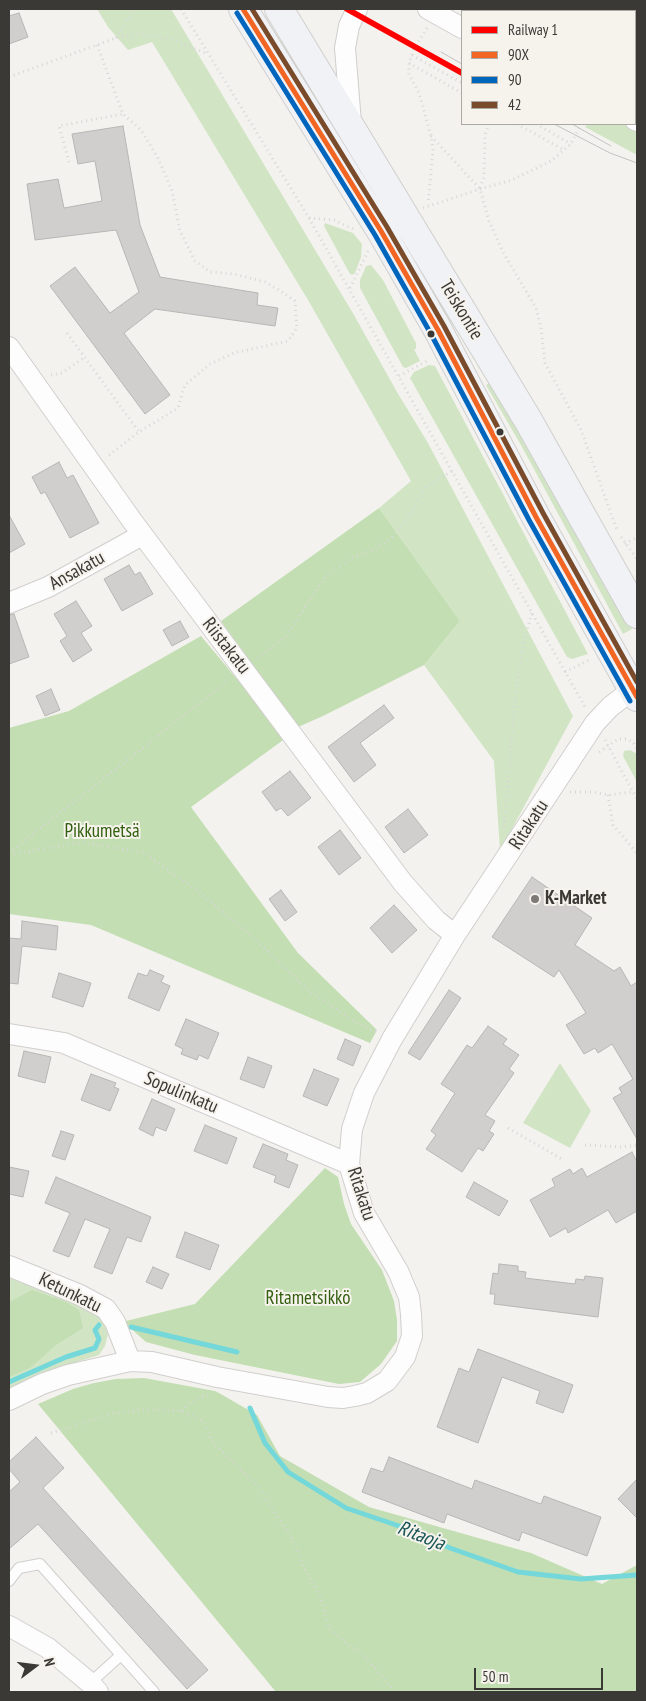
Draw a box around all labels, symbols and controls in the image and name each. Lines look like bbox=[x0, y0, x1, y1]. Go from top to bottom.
legend bbox=[461, 10, 636, 125]
text: Railway 1 bbox=[508, 20, 558, 39]
text: 90X bbox=[508, 45, 529, 64]
text: 90 bbox=[508, 70, 522, 89]
text: 42 bbox=[508, 95, 522, 114]
street label: Teiskontie bbox=[434, 276, 488, 344]
unlabelled marker bbox=[426, 329, 436, 339]
unlabelled marker bbox=[495, 427, 505, 437]
street label: Ansakatu bbox=[45, 547, 109, 595]
street label: Riistakatu bbox=[197, 613, 255, 679]
street label: Ritakatu bbox=[505, 796, 553, 854]
park label: Pikkumetsä bbox=[64, 821, 140, 843]
place label: K-Market bbox=[545, 888, 607, 910]
marker: K-Market bbox=[529, 893, 541, 905]
street label: Sopulinkatu bbox=[141, 1067, 221, 1119]
street label: Ritakatu bbox=[342, 1165, 380, 1223]
street label: Ketunkatu bbox=[35, 1268, 105, 1318]
park label: Ritametsikkö bbox=[266, 1288, 350, 1310]
water label: Ritaoja bbox=[394, 1516, 448, 1556]
north arrow bbox=[10, 1641, 60, 1691]
text: N bbox=[40, 1656, 59, 1668]
scale bar bbox=[476, 1658, 605, 1690]
text: 50 m bbox=[482, 1667, 508, 1686]

